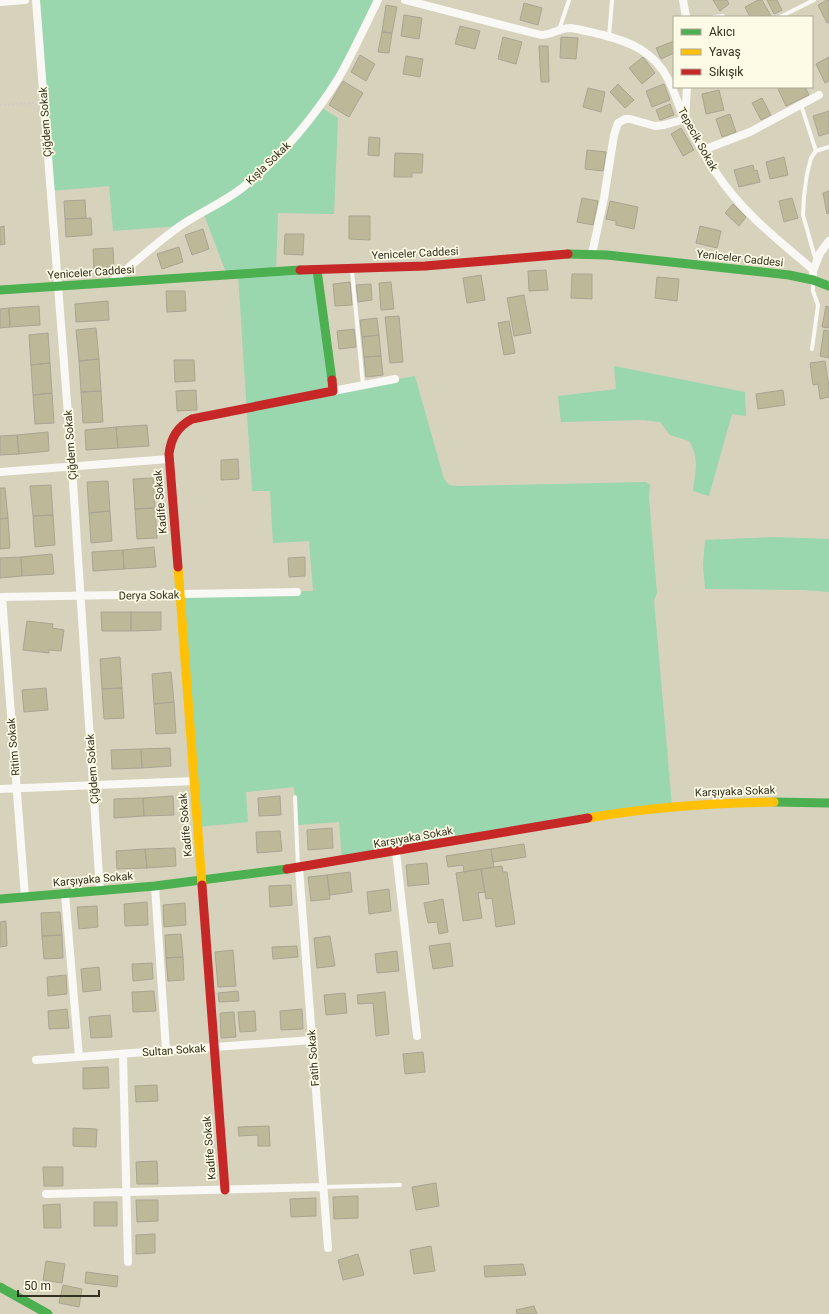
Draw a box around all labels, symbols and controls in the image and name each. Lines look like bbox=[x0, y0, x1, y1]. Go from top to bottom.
legend bbox=[673, 16, 813, 88]
text: Akıcı bbox=[709, 25, 735, 39]
text: Yavaş bbox=[709, 45, 741, 59]
text: Sıkışık bbox=[709, 65, 744, 79]
street label: Çiğdem Sokak bbox=[37, 86, 54, 158]
street label: Tepecik Sokak bbox=[675, 105, 721, 174]
street label: Kışla Sokak bbox=[243, 139, 294, 188]
street label: Yeniceler Caddesi bbox=[371, 245, 459, 262]
street label: Yeniceler Caddesi bbox=[696, 247, 784, 270]
street label: Yeniceler Caddesi bbox=[47, 263, 135, 282]
street label: Çiğdem Sokak bbox=[62, 409, 79, 481]
street label: Kadife Sokak bbox=[151, 469, 170, 534]
street label: Derya Sokak bbox=[119, 588, 180, 603]
street label: Ritim Sokak bbox=[4, 717, 23, 776]
street label: Çiğdem Sokak bbox=[84, 733, 101, 805]
street label: Karşıyaka Sokak bbox=[695, 784, 776, 799]
street label: Kadife Sokak bbox=[176, 792, 195, 857]
street label: Karşıyaka Sokak bbox=[372, 824, 454, 851]
street label: Karşıyaka Sokak bbox=[52, 869, 134, 889]
street label: Fatih Sokak bbox=[305, 1029, 322, 1087]
street label: Sultan Sokak bbox=[142, 1042, 207, 1059]
street label: Kadife Sokak bbox=[200, 1115, 219, 1180]
scale bar bbox=[18, 1272, 99, 1298]
text: 50 m bbox=[24, 1279, 51, 1293]

